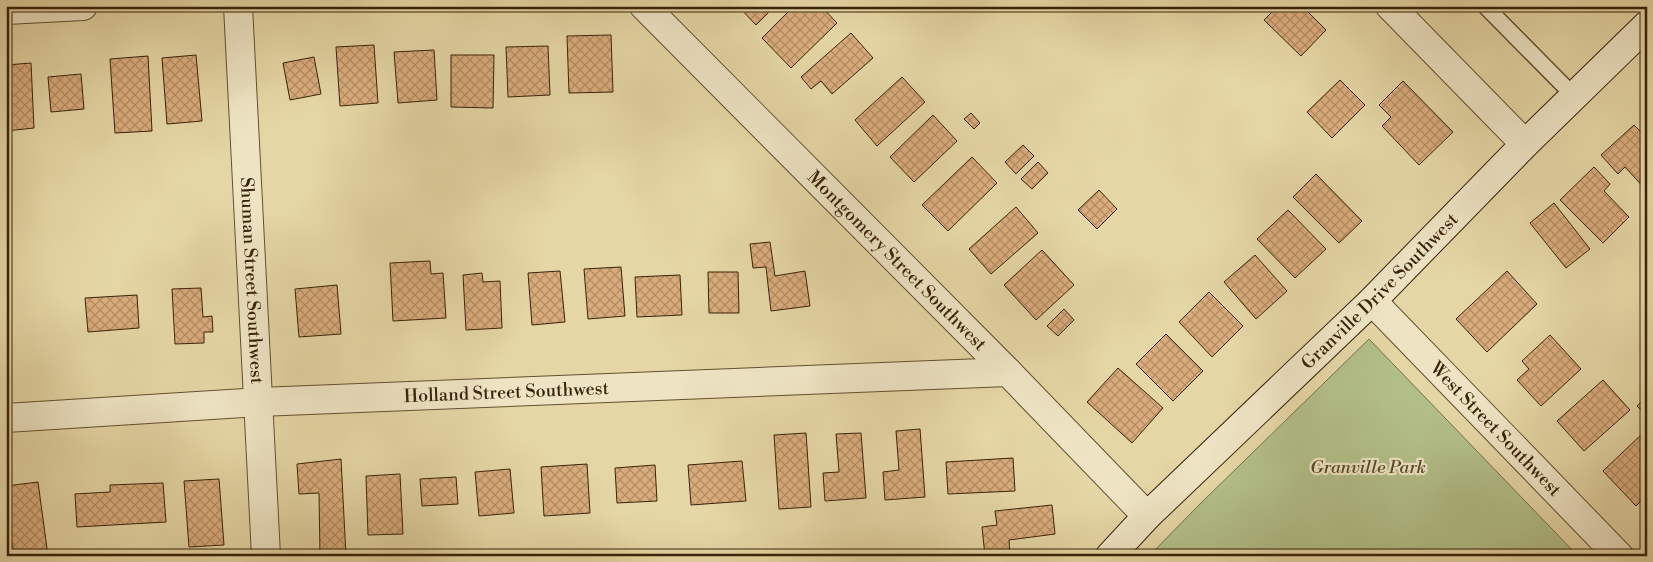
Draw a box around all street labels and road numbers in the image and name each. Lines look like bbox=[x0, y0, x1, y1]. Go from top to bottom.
street label: Montgomery Street Southwest bbox=[802, 166, 992, 356]
street label: Shuman Street Southwest bbox=[235, 177, 268, 385]
street label: Granville Drive Southwest bbox=[1296, 208, 1464, 375]
street label: West Street Southwest bbox=[1424, 356, 1566, 502]
street label: Holland Street Southwest bbox=[403, 377, 610, 408]

